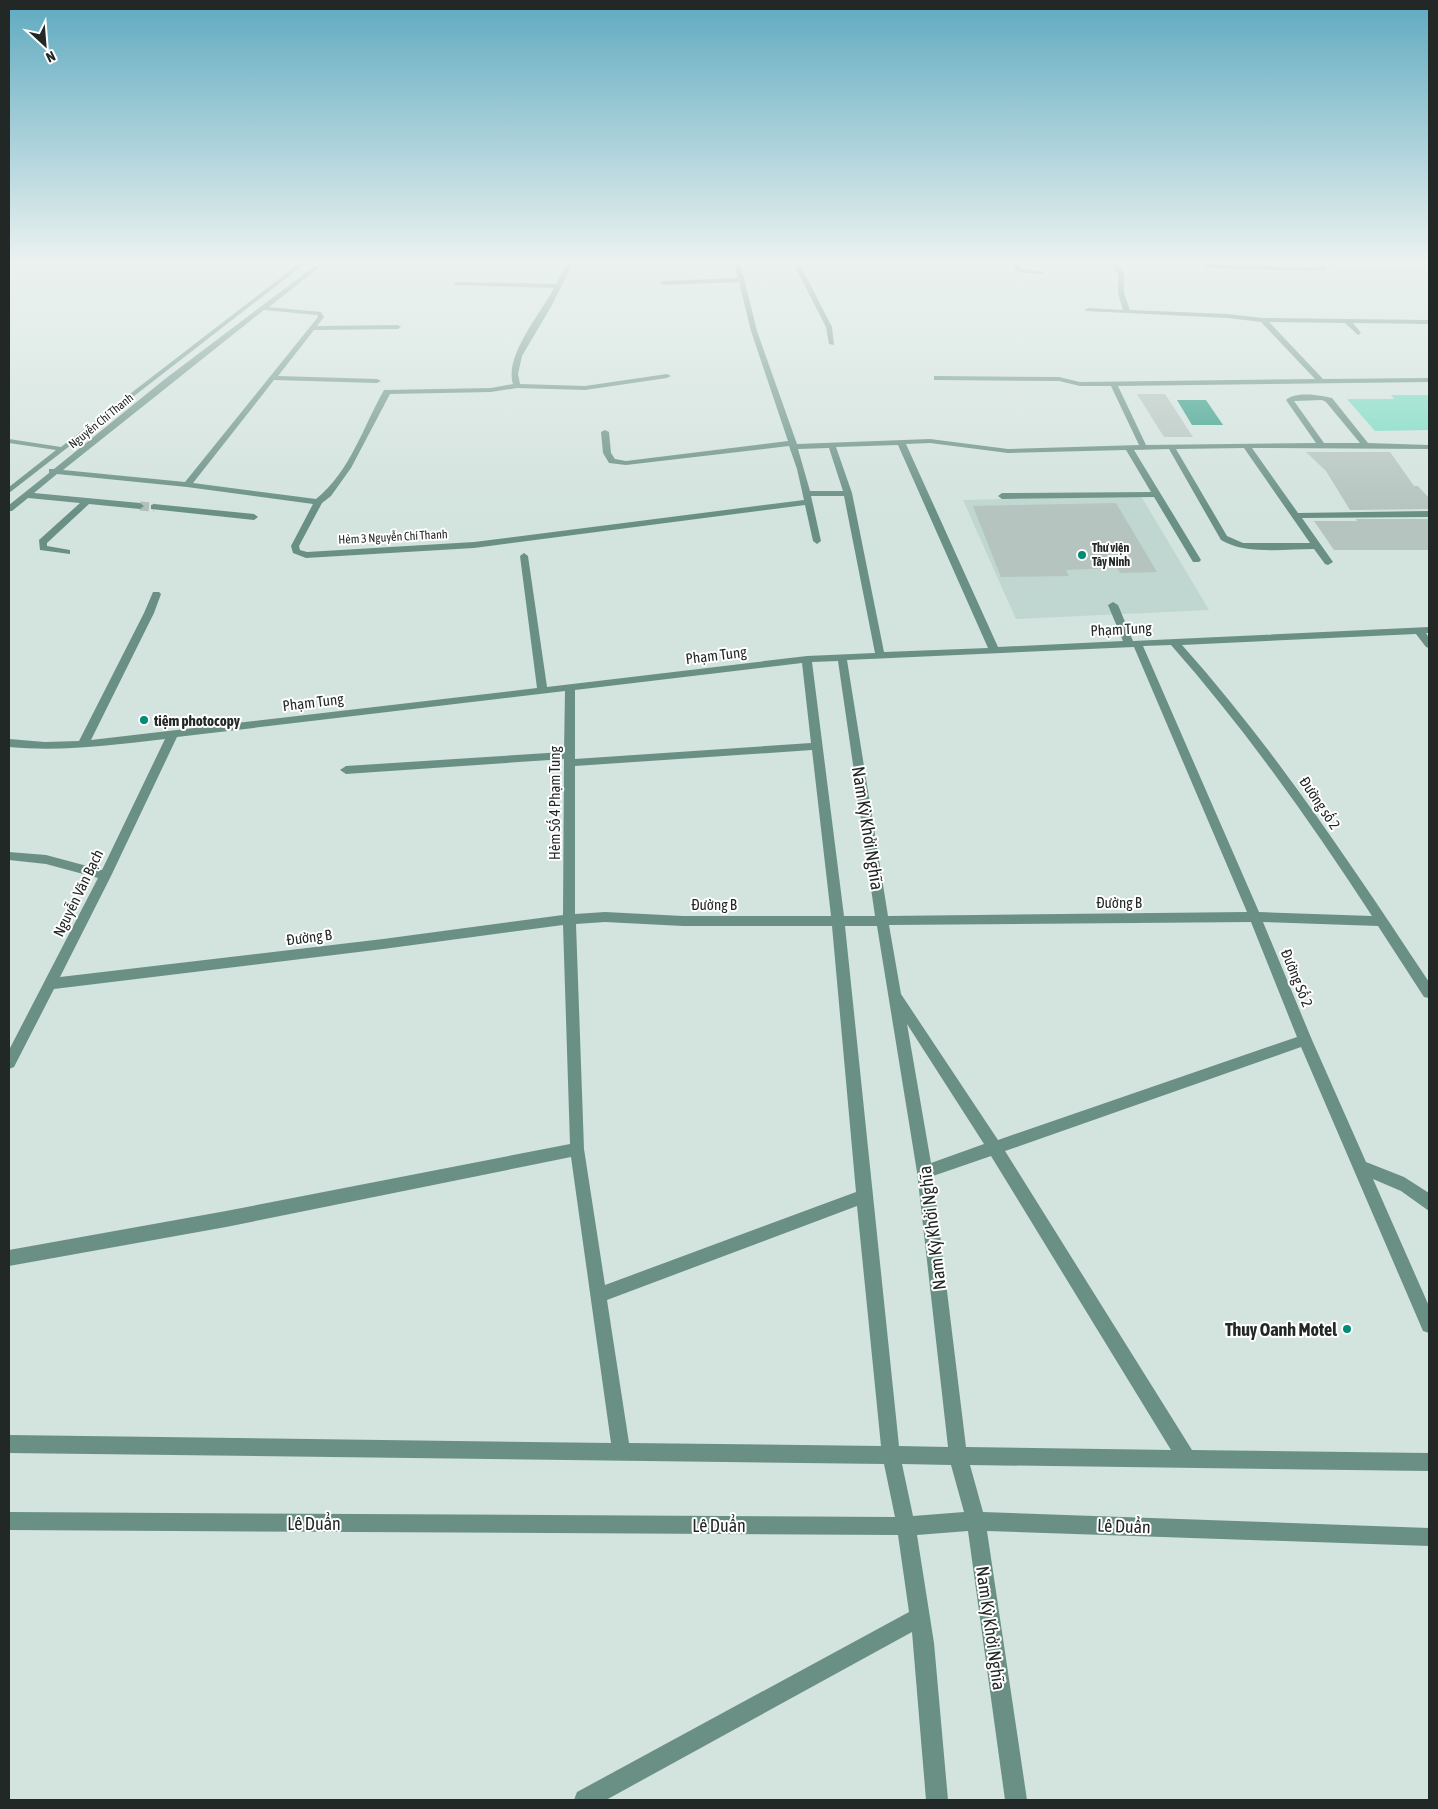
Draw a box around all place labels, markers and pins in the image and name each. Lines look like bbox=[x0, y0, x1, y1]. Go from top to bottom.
place label: Thư viện Tây Ninh bbox=[1092, 541, 1130, 569]
marker: Thư viện Tây Ninh bbox=[1076, 549, 1088, 561]
place label: tiệm photocopy bbox=[153, 712, 241, 729]
marker: tiệm photocopy bbox=[138, 714, 150, 726]
place label: Thuy Oanh Motel bbox=[1225, 1319, 1337, 1340]
marker: Thuy Oanh Motel bbox=[1341, 1323, 1353, 1335]

